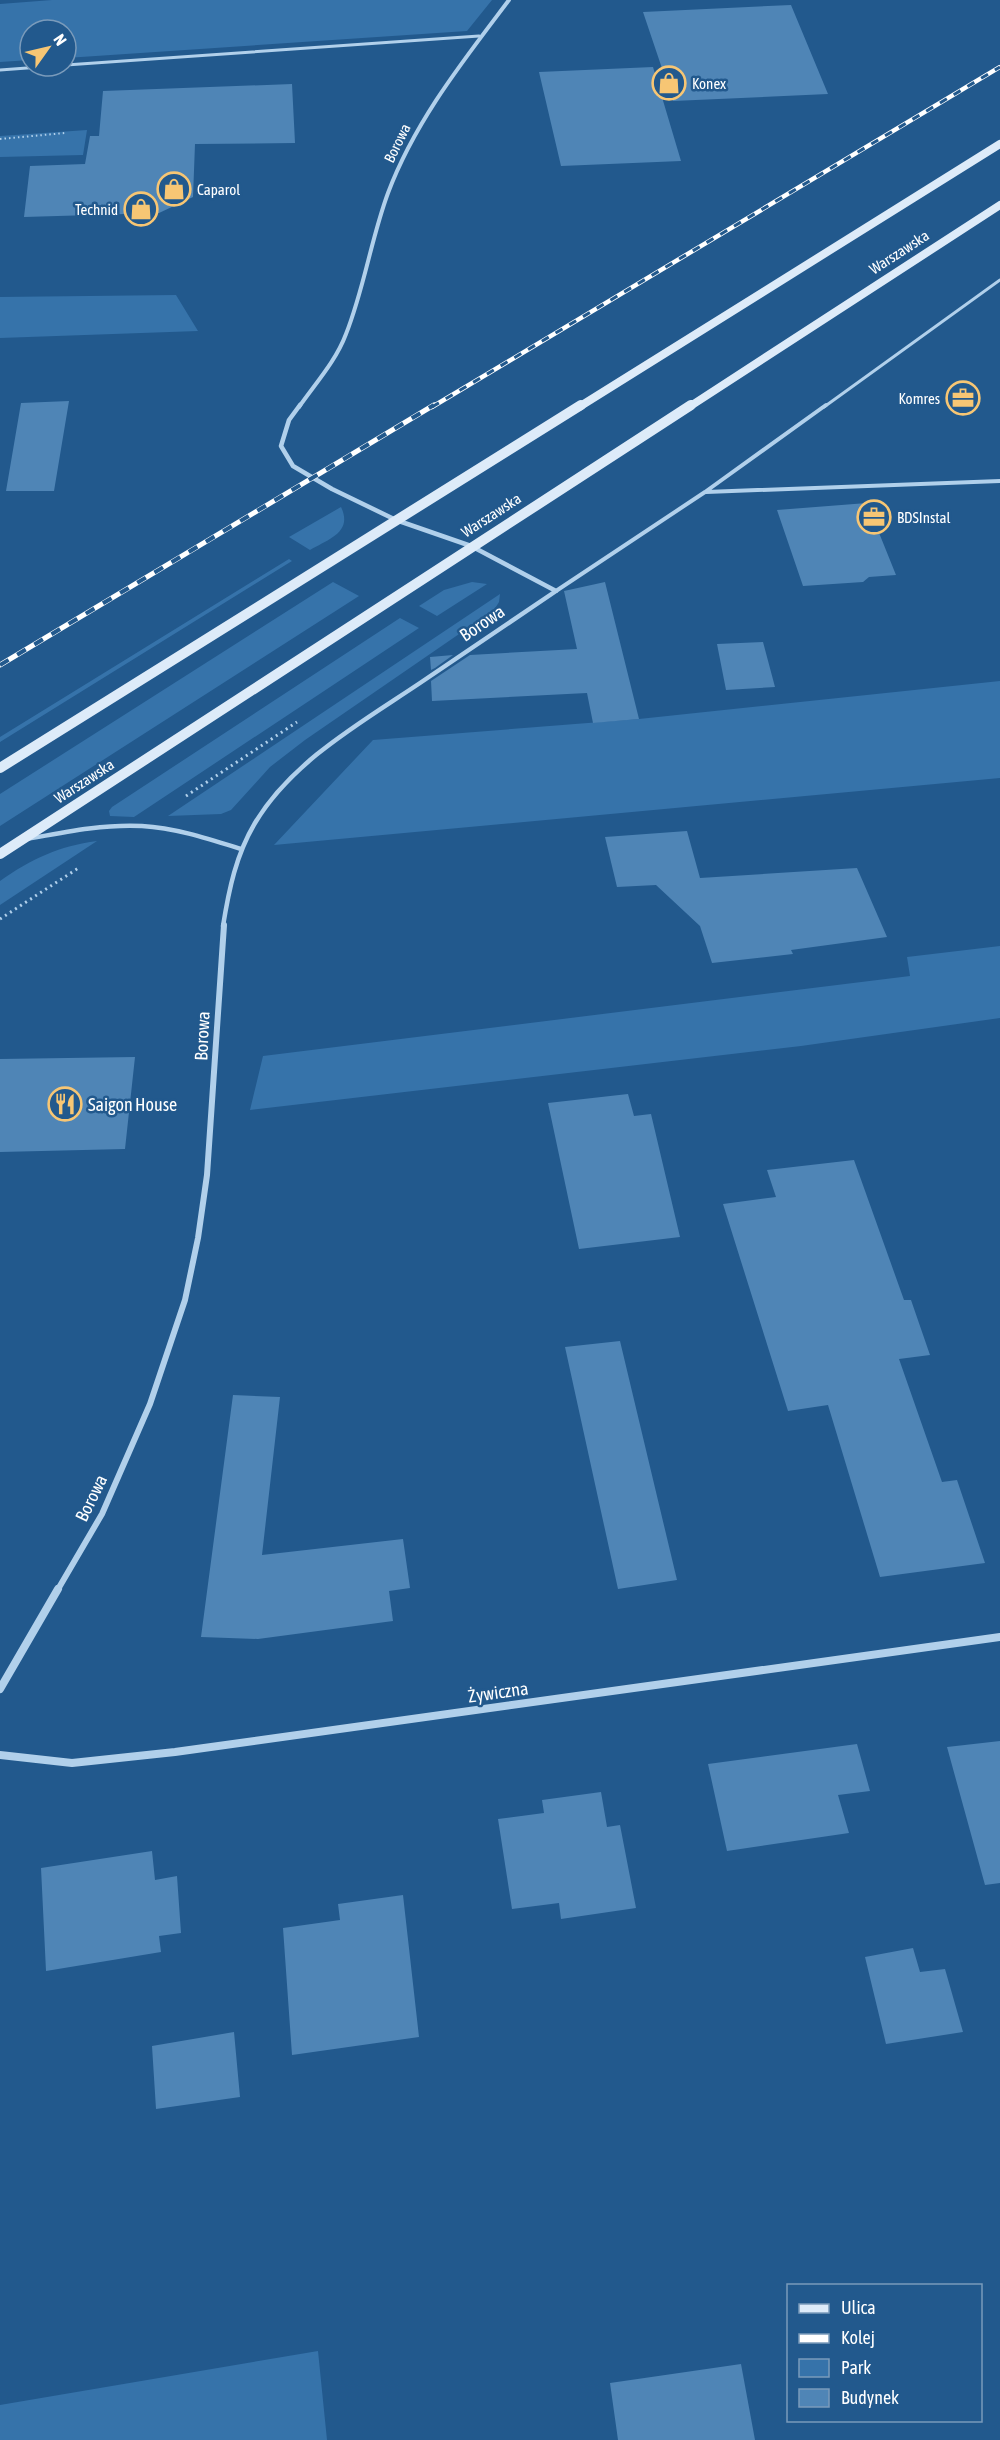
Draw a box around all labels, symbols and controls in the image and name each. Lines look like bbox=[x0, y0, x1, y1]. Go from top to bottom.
north arrow bbox=[18, 18, 78, 78]
text: N bbox=[50, 31, 71, 49]
shop icon: Konex bbox=[651, 65, 687, 101]
place label: Konex bbox=[692, 75, 726, 92]
street label: Borowa bbox=[380, 121, 414, 165]
shop icon: Caparol bbox=[156, 171, 192, 207]
place label: Caparol bbox=[197, 181, 240, 198]
shop icon: Technid bbox=[123, 191, 159, 227]
place label: Technid bbox=[75, 201, 118, 218]
street label: Warszawska bbox=[866, 227, 932, 277]
office icon: Komres bbox=[945, 380, 981, 416]
place label: Komres bbox=[899, 390, 940, 407]
street label: Warszawska bbox=[458, 490, 524, 540]
office icon: BDSInstal bbox=[856, 499, 892, 535]
place label: BDSInstal bbox=[897, 509, 951, 526]
street label: Borowa bbox=[456, 600, 508, 646]
street label: Warszawska bbox=[51, 756, 117, 806]
street label: Borowa bbox=[190, 1011, 214, 1061]
restaurant icon: Saigon House bbox=[47, 1086, 83, 1122]
place label: Saigon House bbox=[88, 1094, 177, 1115]
street label: Borowa bbox=[71, 1471, 111, 1525]
street label: Żywiczna bbox=[467, 1677, 529, 1707]
legend bbox=[787, 2284, 982, 2422]
text: Ulica bbox=[841, 2297, 876, 2318]
text: Kolej bbox=[841, 2327, 875, 2348]
text: Park bbox=[841, 2357, 871, 2378]
text: Budynek bbox=[841, 2387, 899, 2408]

